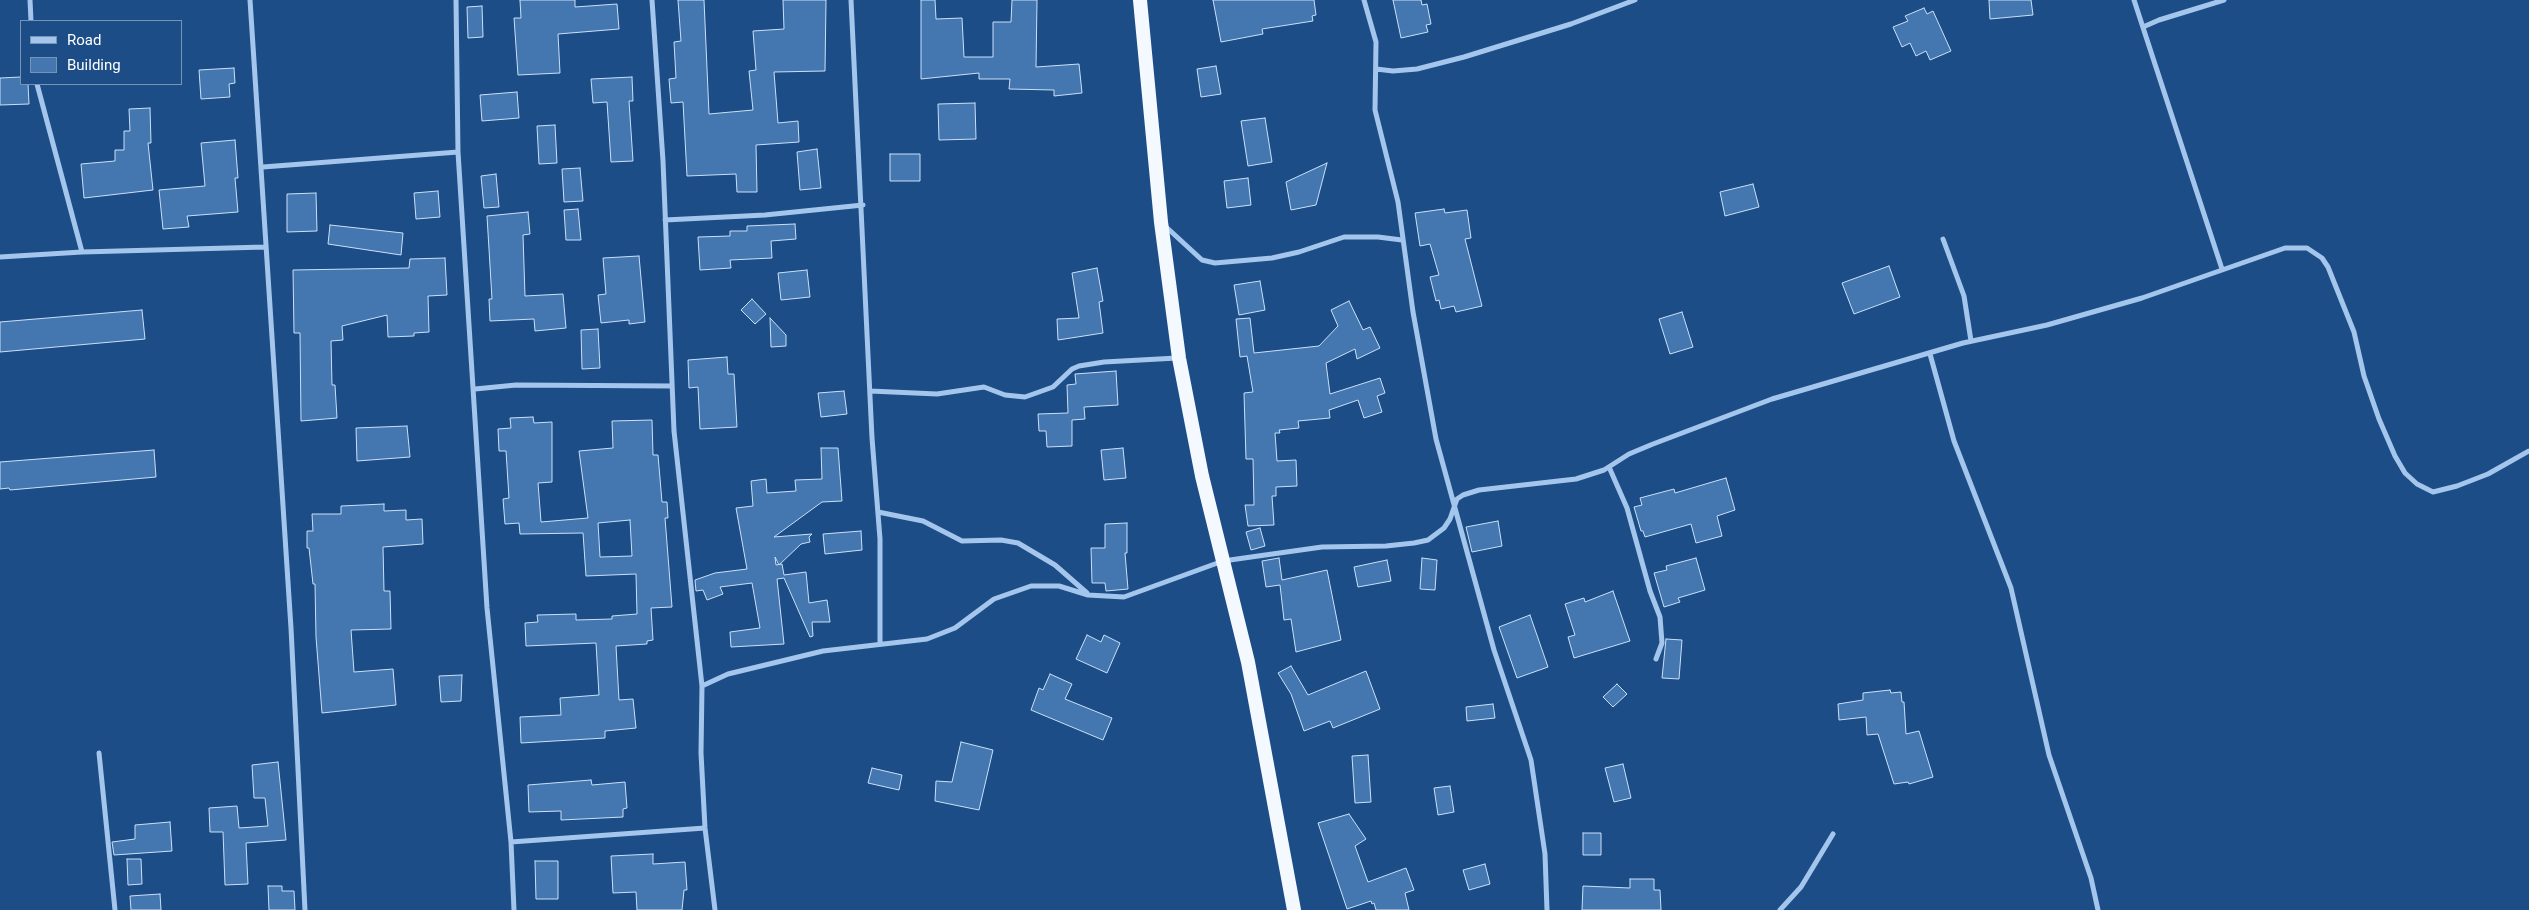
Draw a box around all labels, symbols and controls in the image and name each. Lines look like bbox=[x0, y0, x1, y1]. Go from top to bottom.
legend bbox=[20, 20, 182, 85]
text: Road bbox=[67, 31, 101, 49]
text: Building bbox=[67, 56, 121, 74]

